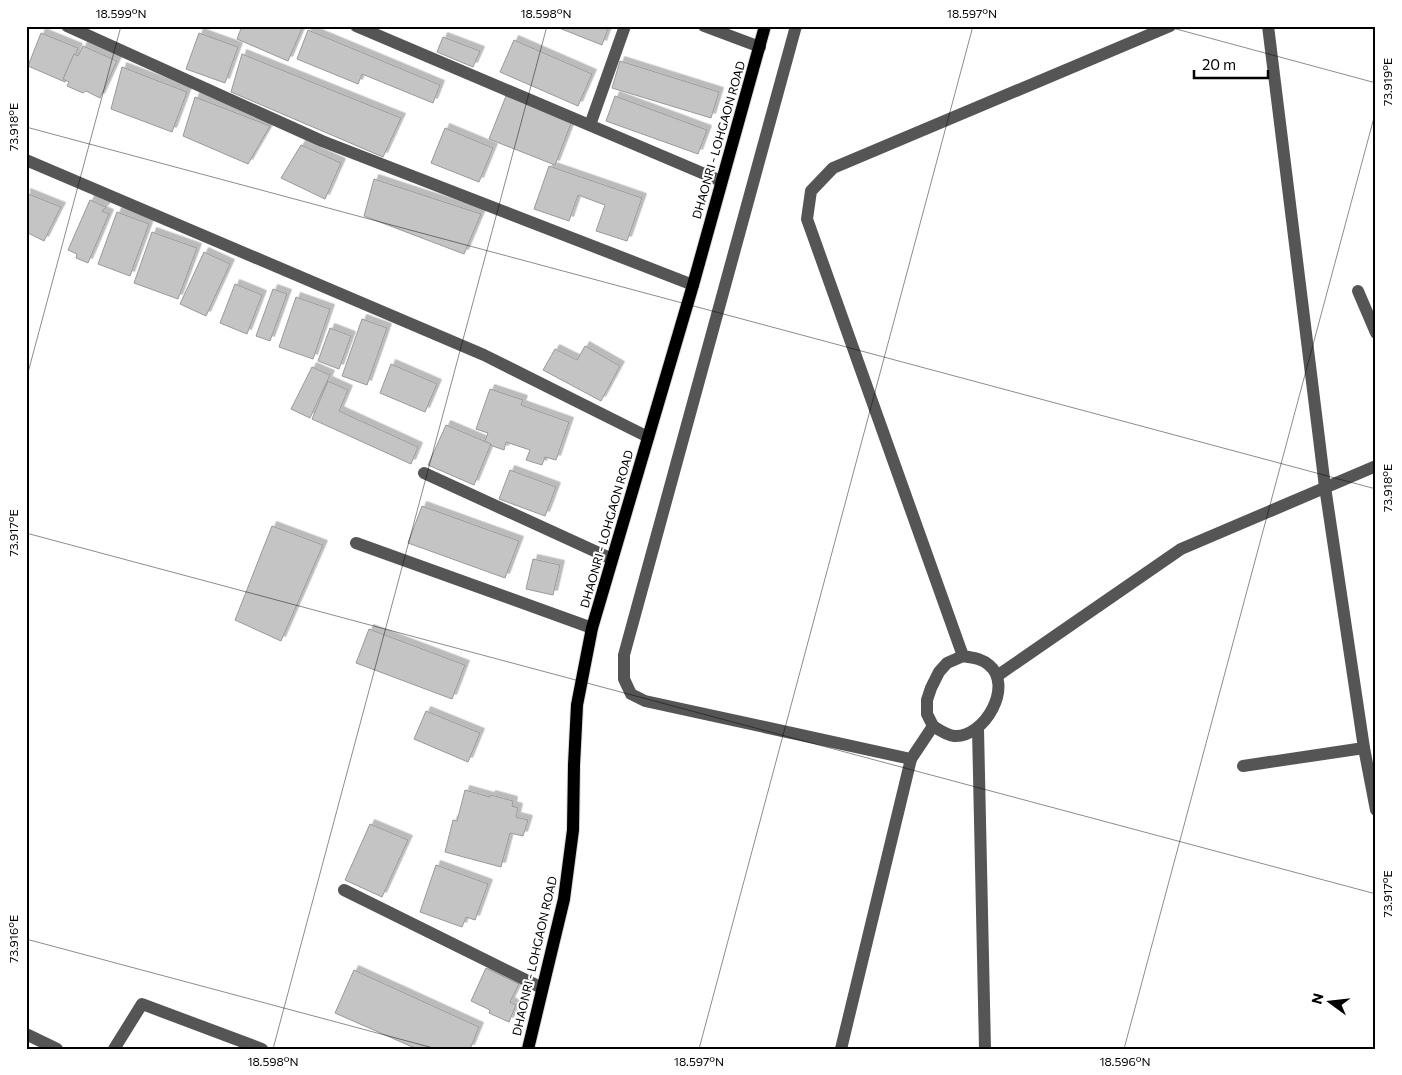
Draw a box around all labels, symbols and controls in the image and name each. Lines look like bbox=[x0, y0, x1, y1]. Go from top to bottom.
text: 18.599°N bbox=[95, 6, 147, 20]
text: 18.598°N bbox=[520, 6, 572, 20]
text: 18.597°N bbox=[947, 6, 997, 20]
scale bar bbox=[1194, 48, 1268, 80]
text: 20 m bbox=[1202, 55, 1236, 73]
text: 73.919°E bbox=[1380, 58, 1394, 106]
street label: DHAONRI - LOHGAON ROAD bbox=[689, 59, 747, 220]
text: 73.918°E bbox=[6, 103, 20, 151]
street label: DHAONRI - LOHGAON ROAD bbox=[577, 448, 635, 609]
text: 73.918°E bbox=[1380, 464, 1394, 512]
text: 73.917°E bbox=[6, 509, 20, 557]
text: 73.917°E bbox=[1380, 870, 1394, 918]
street label: DHAONRI - LOHGAON ROAD bbox=[509, 874, 559, 1037]
text: 73.916°E bbox=[6, 915, 20, 963]
north arrow bbox=[1304, 978, 1354, 1028]
text: N bbox=[1307, 991, 1327, 1006]
text: 18.598°N bbox=[247, 1054, 299, 1068]
text: 18.597°N bbox=[674, 1054, 724, 1068]
text: 18.596°N bbox=[1099, 1054, 1151, 1068]

